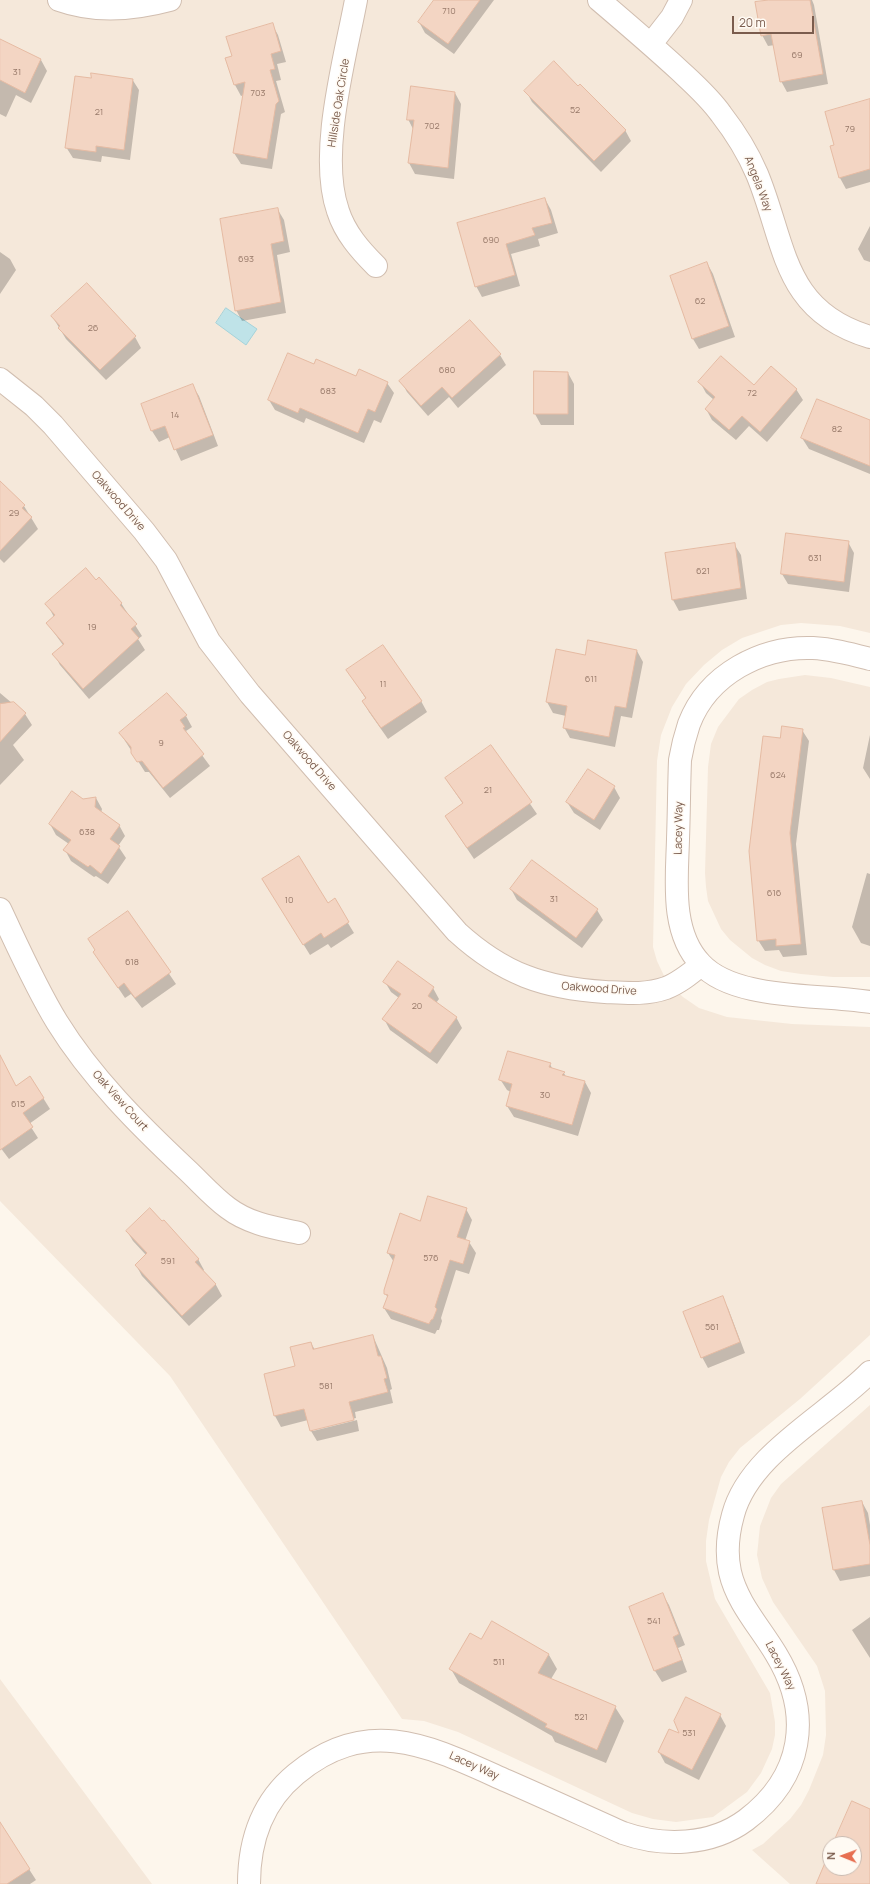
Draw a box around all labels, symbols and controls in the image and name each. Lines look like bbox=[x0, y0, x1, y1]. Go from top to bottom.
house number: 710 bbox=[442, 6, 456, 16]
scale bar bbox=[734, 8, 816, 34]
text: 20 m bbox=[739, 14, 766, 31]
house number: 69 bbox=[791, 50, 803, 60]
street label: Hillside Oak Circle bbox=[325, 58, 353, 148]
house number: 31 bbox=[13, 67, 21, 77]
house number: 703 bbox=[251, 88, 265, 98]
house number: 52 bbox=[570, 105, 580, 115]
house number: 21 bbox=[95, 107, 103, 117]
house number: 702 bbox=[424, 121, 440, 131]
house number: 79 bbox=[845, 124, 855, 134]
street label: Angela Way bbox=[741, 154, 775, 214]
house number: 690 bbox=[483, 235, 499, 245]
house number: 693 bbox=[238, 254, 254, 264]
house number: 62 bbox=[695, 296, 705, 306]
house number: 26 bbox=[88, 323, 98, 333]
house number: 680 bbox=[439, 365, 455, 375]
house number: 683 bbox=[320, 386, 336, 396]
house number: 72 bbox=[747, 388, 757, 398]
house number: 14 bbox=[171, 410, 179, 420]
house number: 82 bbox=[832, 424, 842, 434]
street label: Oakwood Drive bbox=[88, 468, 148, 534]
house number: 29 bbox=[9, 508, 19, 518]
house number: 631 bbox=[808, 553, 822, 563]
house number: 621 bbox=[696, 566, 710, 576]
house number: 19 bbox=[87, 622, 97, 632]
house number: 611 bbox=[585, 674, 597, 684]
house number: 11 bbox=[379, 679, 387, 689]
street label: Oakwood Drive bbox=[279, 728, 339, 794]
house number: 9 bbox=[158, 738, 164, 748]
house number: 624 bbox=[770, 770, 786, 780]
house number: 21 bbox=[484, 785, 492, 795]
street label: Lacey Way bbox=[672, 801, 686, 855]
house number: 638 bbox=[79, 827, 95, 837]
house number: 616 bbox=[767, 888, 781, 898]
house number: 31 bbox=[550, 894, 558, 904]
house number: 10 bbox=[285, 895, 293, 905]
house number: 618 bbox=[125, 957, 139, 967]
street label: Oakwood Drive bbox=[561, 980, 637, 998]
house number: 20 bbox=[412, 1001, 422, 1011]
street label: Oak View Court bbox=[89, 1068, 151, 1134]
house number: 30 bbox=[540, 1090, 550, 1100]
house number: 615 bbox=[11, 1099, 25, 1109]
house number: 576 bbox=[423, 1253, 439, 1263]
house number: 591 bbox=[161, 1256, 175, 1266]
house number: 561 bbox=[705, 1322, 719, 1332]
house number: 581 bbox=[319, 1381, 333, 1391]
house number: 541 bbox=[647, 1616, 661, 1626]
street label: Lacey Way bbox=[762, 1639, 798, 1693]
house number: 511 bbox=[493, 1657, 505, 1667]
house number: 521 bbox=[574, 1712, 588, 1722]
house number: 531 bbox=[682, 1728, 696, 1738]
street label: Lacey Way bbox=[447, 1749, 501, 1783]
north arrow bbox=[822, 1836, 862, 1876]
text: N bbox=[823, 1852, 838, 1860]

